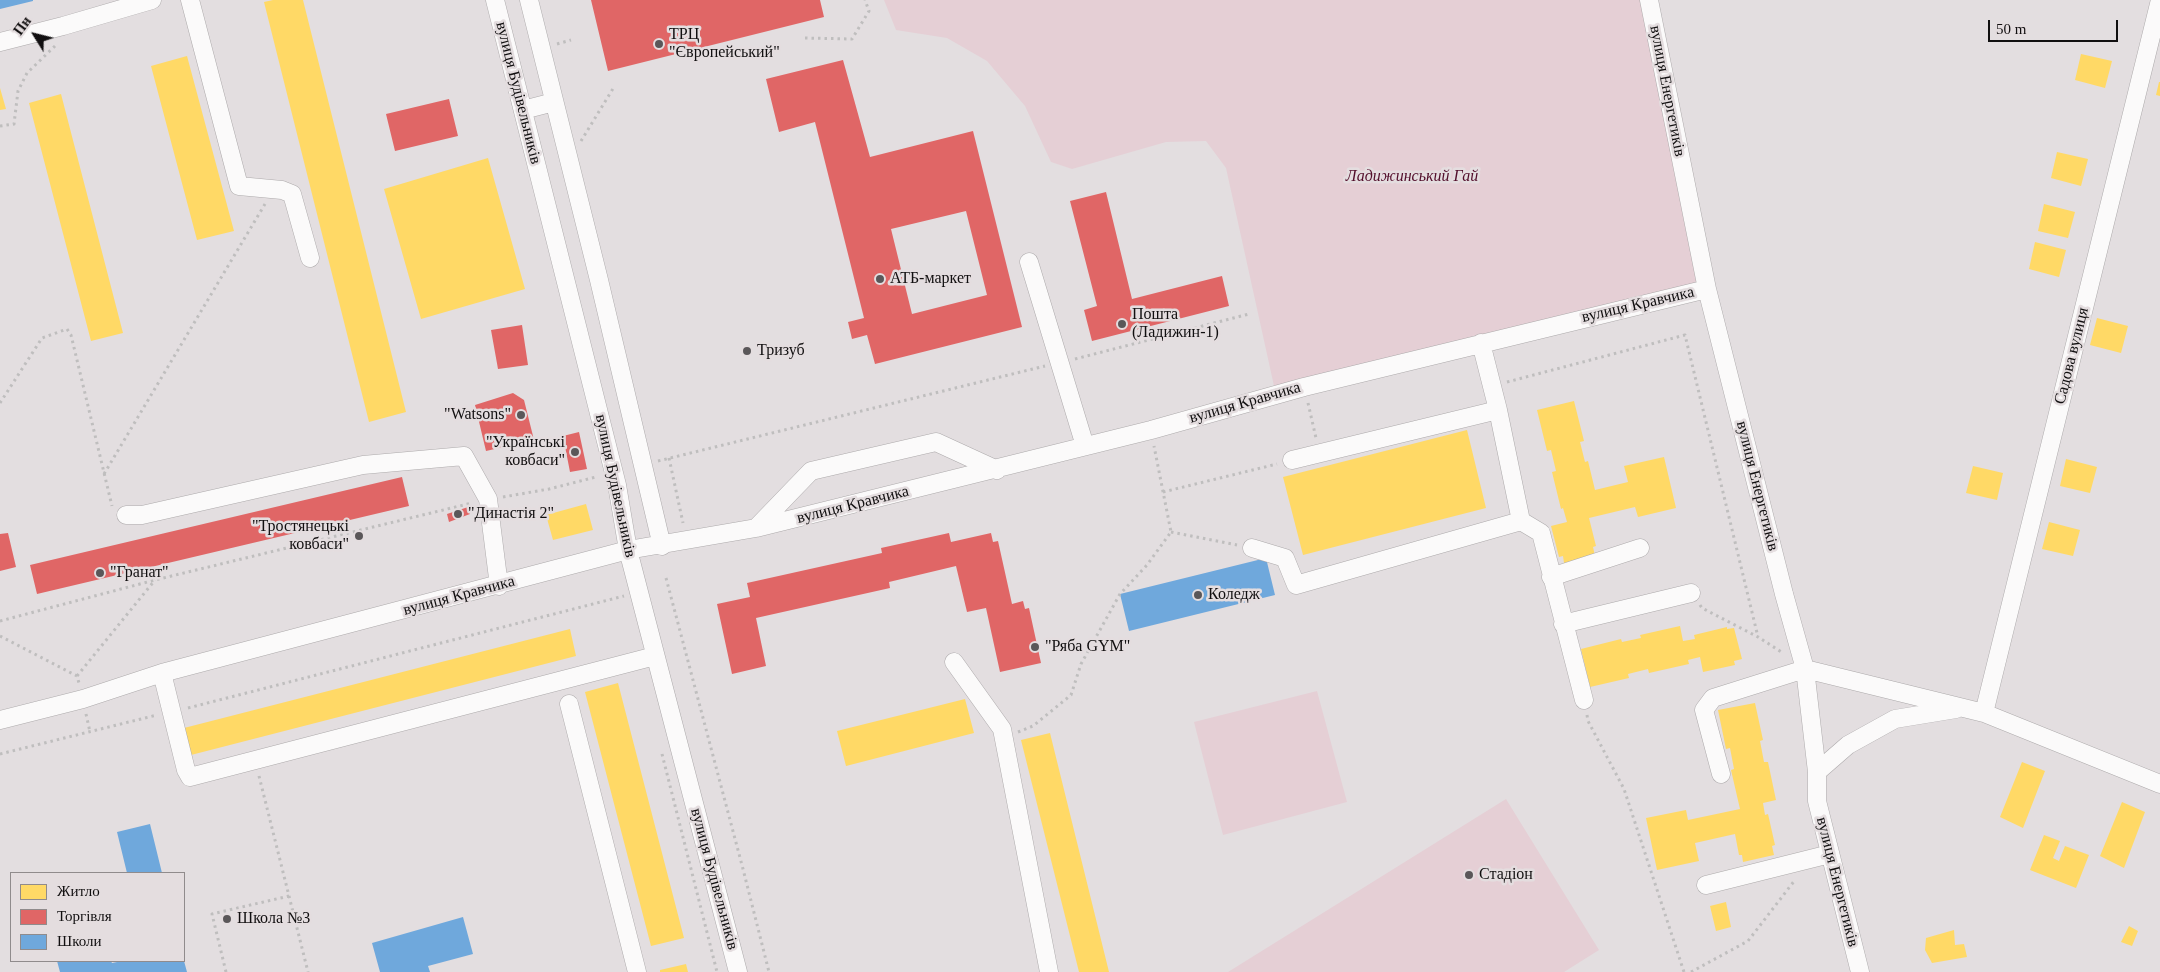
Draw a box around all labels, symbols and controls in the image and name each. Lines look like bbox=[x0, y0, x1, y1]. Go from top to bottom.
north arrow bbox=[10, 10, 60, 60]
scale bar bbox=[1990, 10, 2120, 42]
text: Пн bbox=[11, 14, 34, 38]
street label: вулиця Будівельників bbox=[491, 20, 545, 166]
text: 50 m bbox=[1996, 21, 2026, 37]
street label: вулиця Енергетиків bbox=[1645, 24, 1689, 158]
place label: ТРЦ "Європейський" bbox=[669, 25, 780, 63]
marker: ТРЦ "Європейський" bbox=[653, 38, 665, 50]
park label: Ладижинський Гай bbox=[1346, 167, 1478, 187]
place label: АТБ-маркет bbox=[890, 269, 971, 289]
marker: АТБ-маркет bbox=[874, 273, 886, 285]
street label: вулиця Кравчика bbox=[1580, 283, 1696, 327]
place label: Пошта (Ладижин-1) bbox=[1132, 305, 1219, 343]
street label: Садова вулиця bbox=[2051, 306, 2093, 406]
marker: Пошта (Ладижин-1) bbox=[1116, 318, 1128, 330]
place label: Тризуб bbox=[757, 341, 805, 361]
marker: Тризуб bbox=[741, 345, 753, 357]
street label: вулиця Кравчика bbox=[1187, 378, 1303, 428]
place label: "Watsons" bbox=[444, 405, 511, 425]
marker: "Watsons" bbox=[515, 409, 527, 421]
street label: вулиця Будівельників bbox=[590, 413, 640, 559]
street label: вулиця Енергетиків bbox=[1732, 419, 1782, 553]
place label: "Українські ковбаси" bbox=[486, 433, 565, 471]
marker: "Українські ковбаси" bbox=[569, 446, 581, 458]
street label: вулиця Кравчика bbox=[795, 482, 911, 528]
place label: "Династія 2" bbox=[468, 504, 554, 524]
marker: "Династія 2" bbox=[452, 508, 464, 520]
place label: "Тростянецькі ковбаси" bbox=[252, 517, 349, 555]
marker: "Тростянецькі ковбаси" bbox=[353, 530, 365, 542]
place label: "Гранат" bbox=[110, 563, 169, 583]
marker: "Гранат" bbox=[94, 567, 106, 579]
street label: вулиця Кравчика bbox=[401, 572, 517, 620]
place label: Коледж bbox=[1208, 585, 1260, 605]
marker: Коледж bbox=[1192, 589, 1204, 601]
place label: "Ряба GYM" bbox=[1045, 637, 1130, 657]
marker: "Ряба GYM" bbox=[1029, 641, 1041, 653]
street label: вулиця Будівельників bbox=[686, 806, 742, 952]
street label: вулиця Енергетиків bbox=[1812, 815, 1862, 949]
place label: Стадіон bbox=[1479, 865, 1533, 885]
marker: Стадіон bbox=[1463, 869, 1475, 881]
legend bbox=[10, 872, 185, 962]
text: Житло bbox=[57, 883, 100, 899]
text: Торгівля bbox=[57, 908, 112, 924]
place label: Школа №3 bbox=[237, 909, 310, 929]
marker: Школа №3 bbox=[221, 913, 233, 925]
text: Школи bbox=[57, 933, 101, 949]

